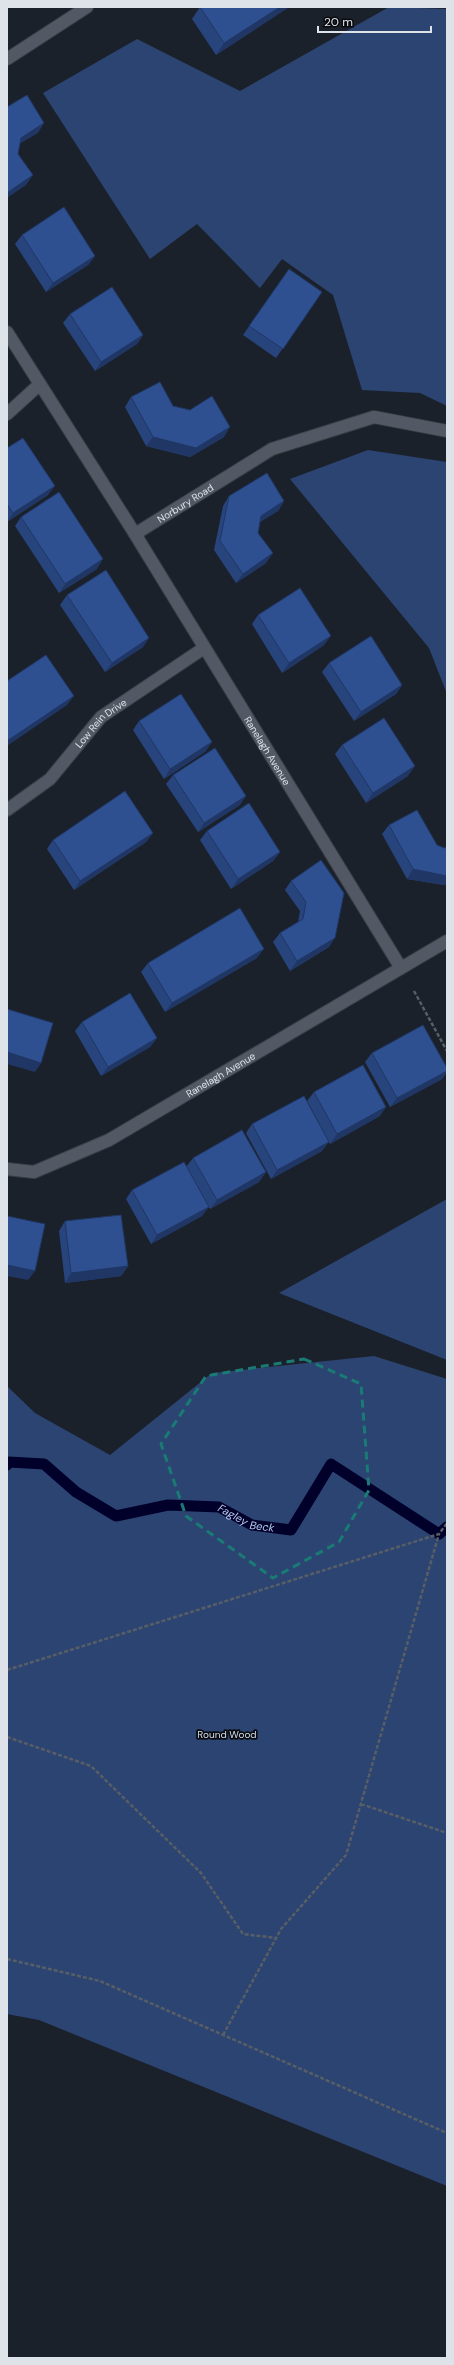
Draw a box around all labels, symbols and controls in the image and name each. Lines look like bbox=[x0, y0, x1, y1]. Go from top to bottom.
scale bar bbox=[318, 8, 431, 34]
text: 20 m bbox=[324, 14, 353, 30]
street label: Norbury Road bbox=[154, 481, 216, 525]
street label: Low Rein Drive bbox=[72, 695, 129, 750]
street label: Ranelagh Avenue bbox=[242, 714, 294, 788]
street label: Ranelagh Avenue bbox=[183, 1049, 258, 1100]
water label: Fagley Beck bbox=[215, 1501, 276, 1535]
park label: Round Wood bbox=[197, 1728, 257, 1741]

